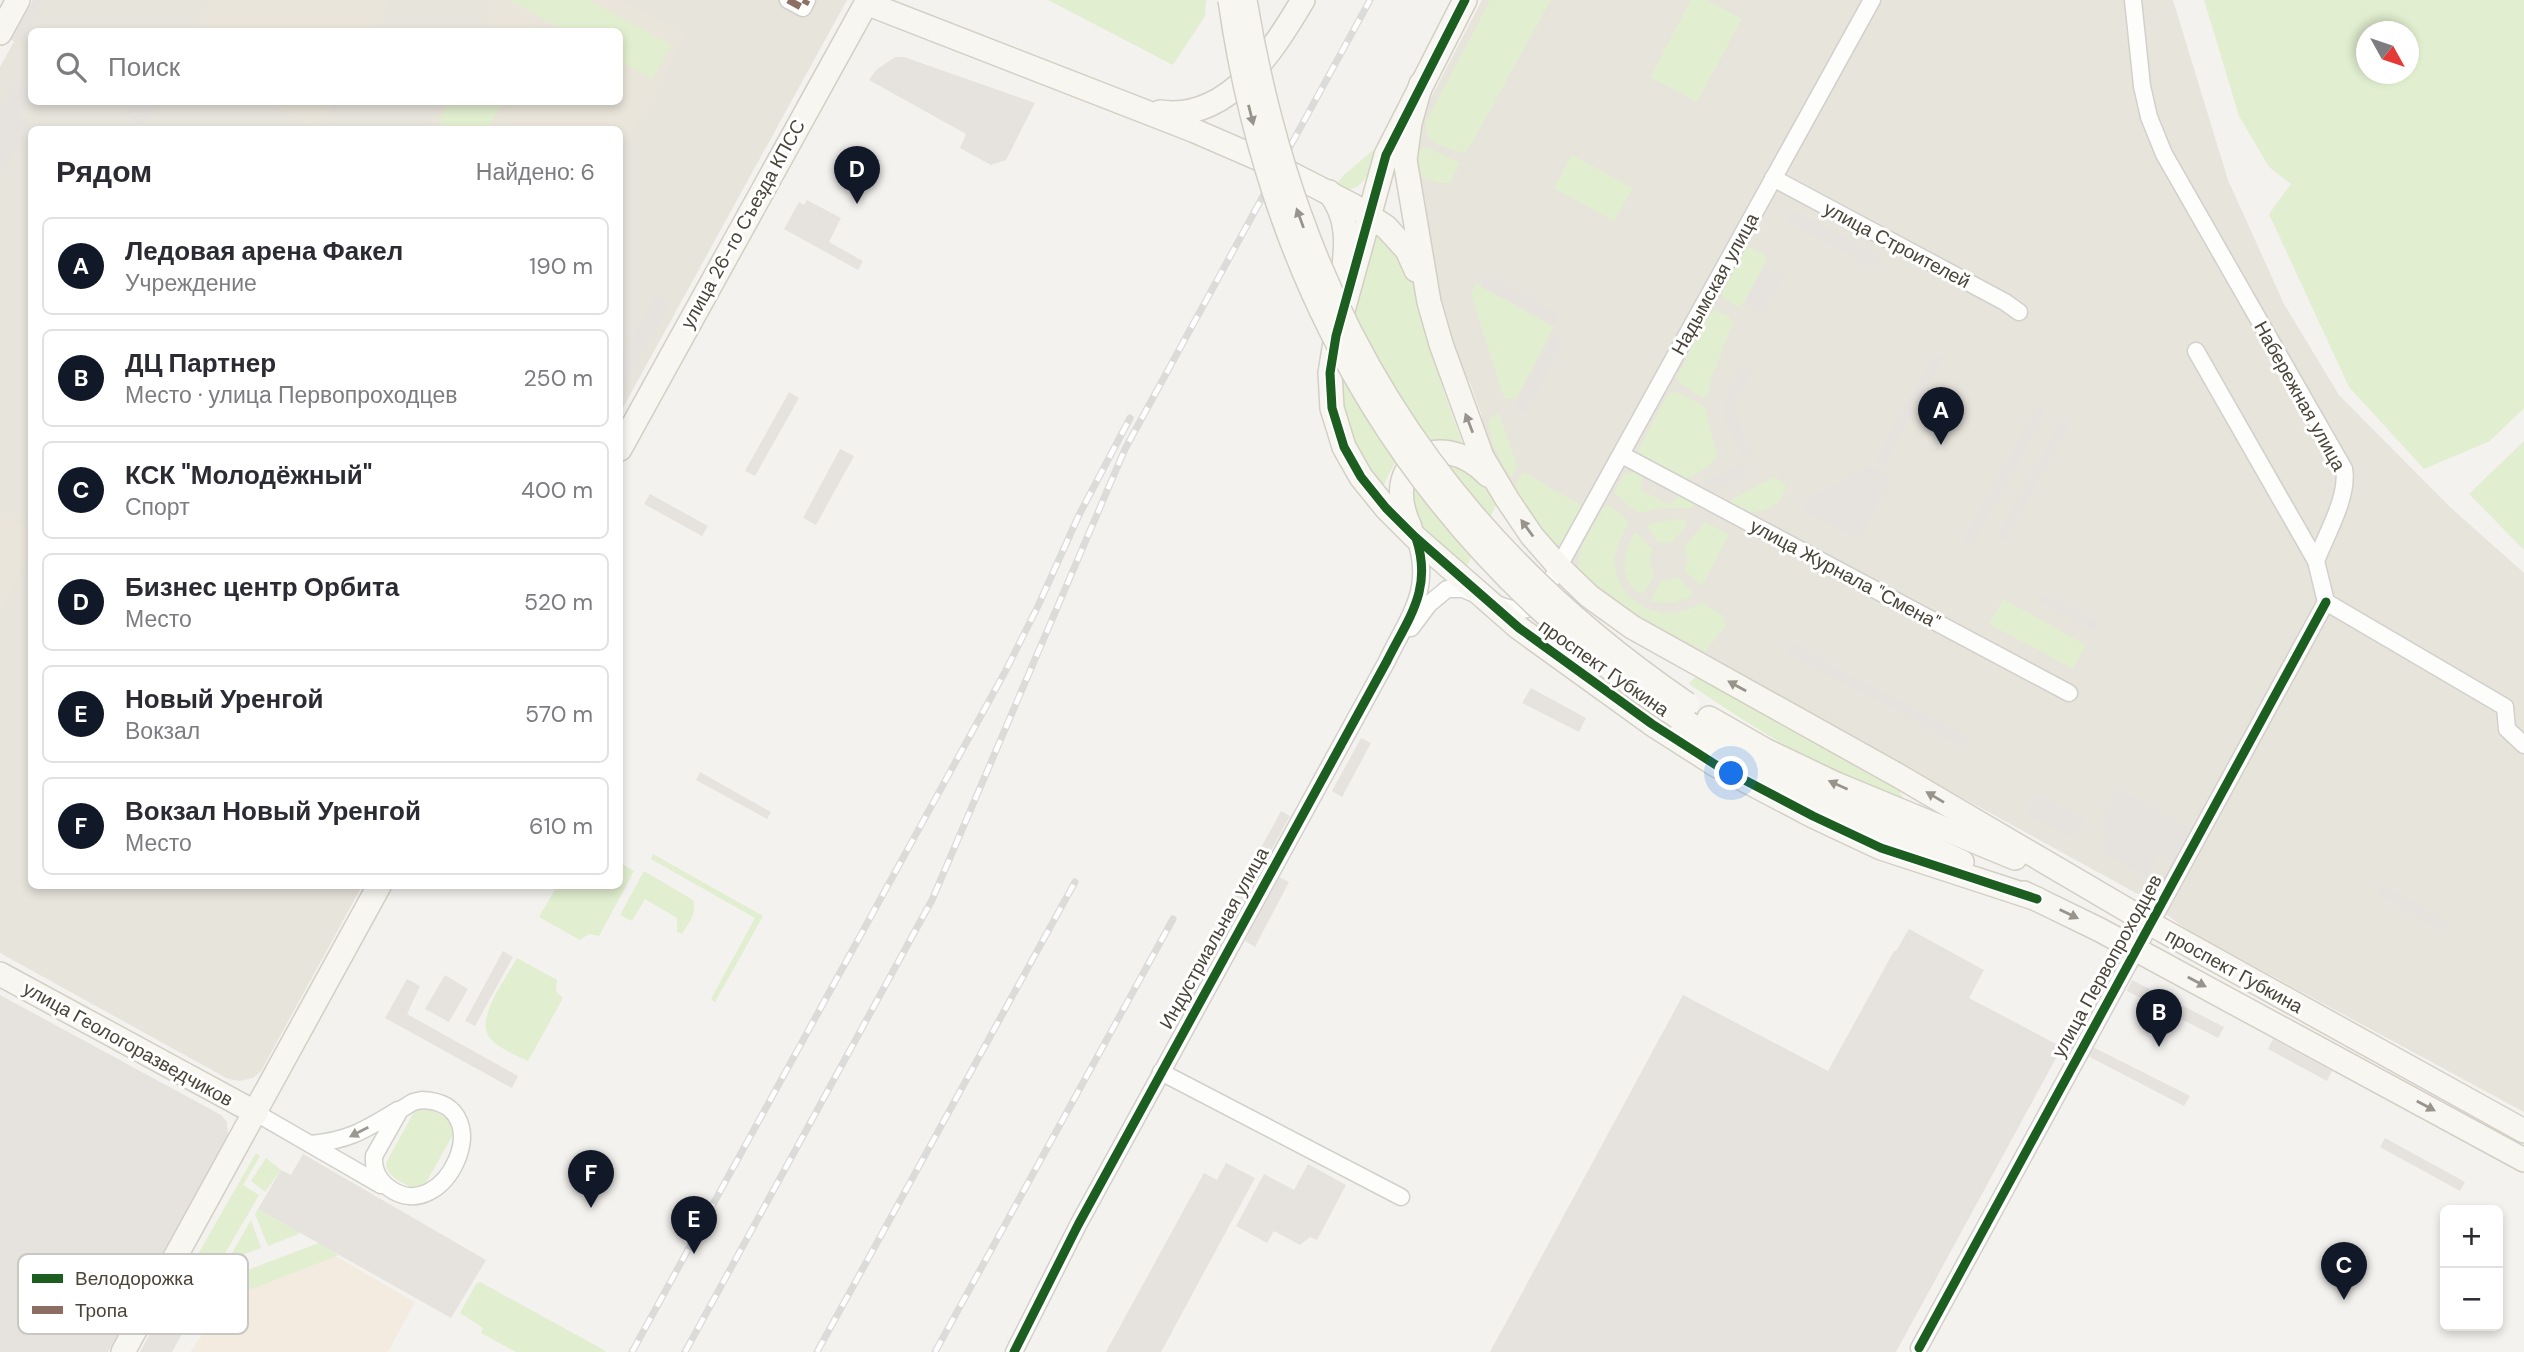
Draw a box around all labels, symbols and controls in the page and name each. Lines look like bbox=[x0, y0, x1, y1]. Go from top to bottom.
north arrow bbox=[2356, 21, 2419, 84]
search box bbox=[28, 28, 623, 105]
icon: search bbox=[52, 48, 90, 86]
text: Поиск bbox=[108, 50, 180, 84]
one-way arrow bbox=[1246, 104, 1257, 126]
street label: улица 26-го Съезда КПСС bbox=[675, 115, 811, 333]
pin: D bbox=[834, 146, 880, 204]
text: Рядом bbox=[56, 152, 152, 191]
text: Найдено: 6 bbox=[476, 157, 595, 187]
street label: улица Строителей bbox=[1820, 196, 1974, 294]
one-way arrow bbox=[1295, 208, 1306, 229]
street label: Надымская улица bbox=[1666, 208, 1765, 359]
text: Ледовая арена Факел bbox=[125, 234, 403, 268]
text: A bbox=[73, 251, 89, 281]
text: 190 m bbox=[529, 251, 593, 281]
text: Учреждение bbox=[125, 268, 257, 298]
street label: Набережная улица bbox=[2248, 317, 2352, 476]
text: ДЦ Партнер bbox=[125, 346, 276, 380]
text: B bbox=[74, 363, 88, 393]
text: 250 m bbox=[523, 363, 593, 393]
text: Место · улица Первопроходцев bbox=[125, 380, 457, 410]
pin: A bbox=[1918, 387, 1964, 445]
one-way arrow bbox=[1463, 413, 1474, 434]
text: КСК "Молодёжный" bbox=[125, 458, 372, 492]
text: C bbox=[73, 475, 89, 505]
text: 400 m bbox=[521, 475, 593, 505]
text: Спорт bbox=[125, 492, 190, 522]
street label: улица Журнала "Смена" bbox=[1746, 513, 1944, 635]
one-way arrow bbox=[1520, 519, 1534, 537]
text: Бизнес центр Орбита bbox=[125, 570, 399, 604]
text: D bbox=[73, 587, 89, 617]
text: 520 m bbox=[524, 587, 593, 617]
text: Место bbox=[125, 604, 192, 634]
street label: проспект Губкина bbox=[1534, 614, 1674, 723]
one-way arrow bbox=[1727, 680, 1746, 692]
text: Новый Уренгой bbox=[125, 682, 324, 716]
text: E bbox=[74, 699, 88, 729]
text: 570 m bbox=[525, 699, 593, 729]
text: Вокзал bbox=[125, 716, 200, 746]
your location bbox=[1714, 756, 1748, 790]
one-way arrow bbox=[1828, 779, 1848, 791]
one-way arrow bbox=[1926, 791, 1945, 803]
text: Вокзал Новый Уренгой bbox=[125, 794, 421, 828]
text: F bbox=[75, 811, 87, 841]
text: 610 m bbox=[529, 811, 593, 841]
text: Место bbox=[125, 828, 192, 858]
street label: Индустриальная улица bbox=[1154, 842, 1275, 1033]
street label: улица Первопроходцев bbox=[2046, 870, 2168, 1062]
one-way arrow bbox=[2059, 909, 2079, 920]
street label: проспект Губкина bbox=[2161, 923, 2308, 1019]
street label: улица Геологоразведчиков bbox=[19, 976, 237, 1112]
one-way arrow bbox=[2187, 976, 2206, 988]
pin: B bbox=[2136, 989, 2182, 1047]
one-way arrow bbox=[2416, 1101, 2436, 1112]
one-way arrow bbox=[349, 1125, 369, 1137]
pin: F bbox=[568, 1150, 614, 1208]
pin: E bbox=[671, 1196, 717, 1254]
map controls bbox=[2440, 1205, 2503, 1331]
button: + bbox=[2440, 1205, 2503, 1268]
pin: C bbox=[2321, 1242, 2367, 1300]
legend bbox=[18, 1254, 248, 1334]
text: Велодорожка bbox=[75, 1266, 194, 1291]
button: − bbox=[2440, 1268, 2503, 1331]
text: Тропа bbox=[75, 1298, 128, 1323]

